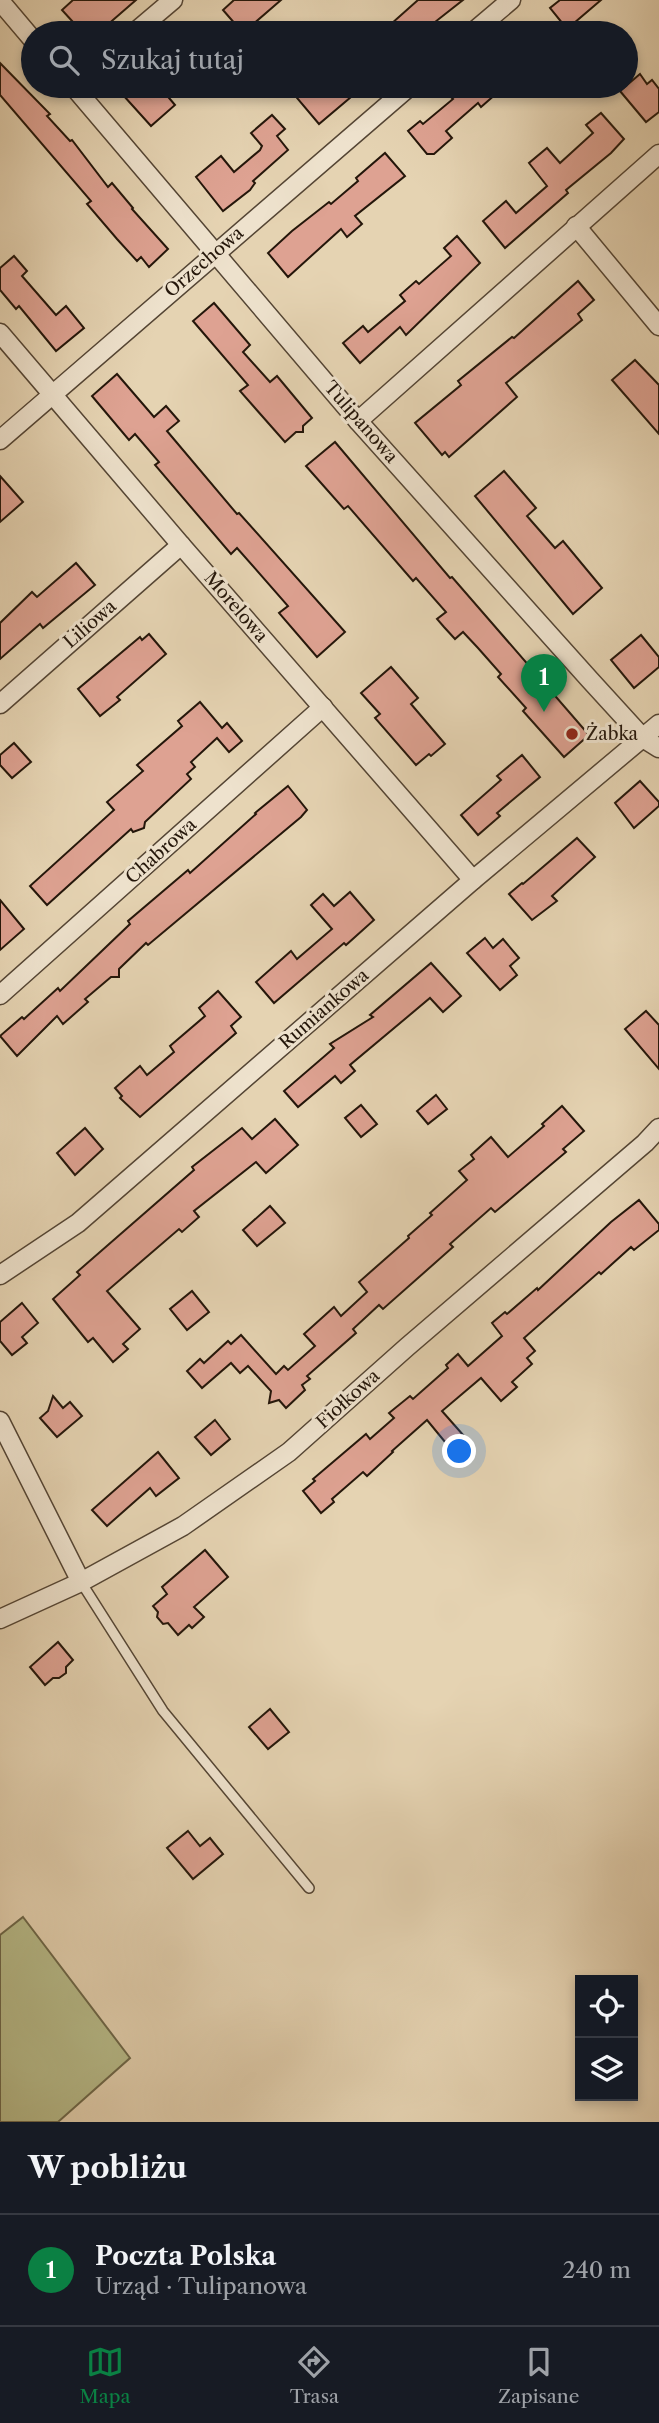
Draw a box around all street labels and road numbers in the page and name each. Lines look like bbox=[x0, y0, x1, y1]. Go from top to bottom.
street label: Orzechowa bbox=[160, 222, 248, 302]
street label: Tulipanowa bbox=[320, 377, 403, 468]
street label: Morelowa bbox=[199, 567, 273, 647]
street label: Liliowa bbox=[59, 595, 121, 653]
street label: Chabrowa bbox=[121, 813, 201, 888]
street label: Rumiankowa bbox=[275, 964, 374, 1054]
street label: Fiołkowa bbox=[312, 1364, 385, 1433]

